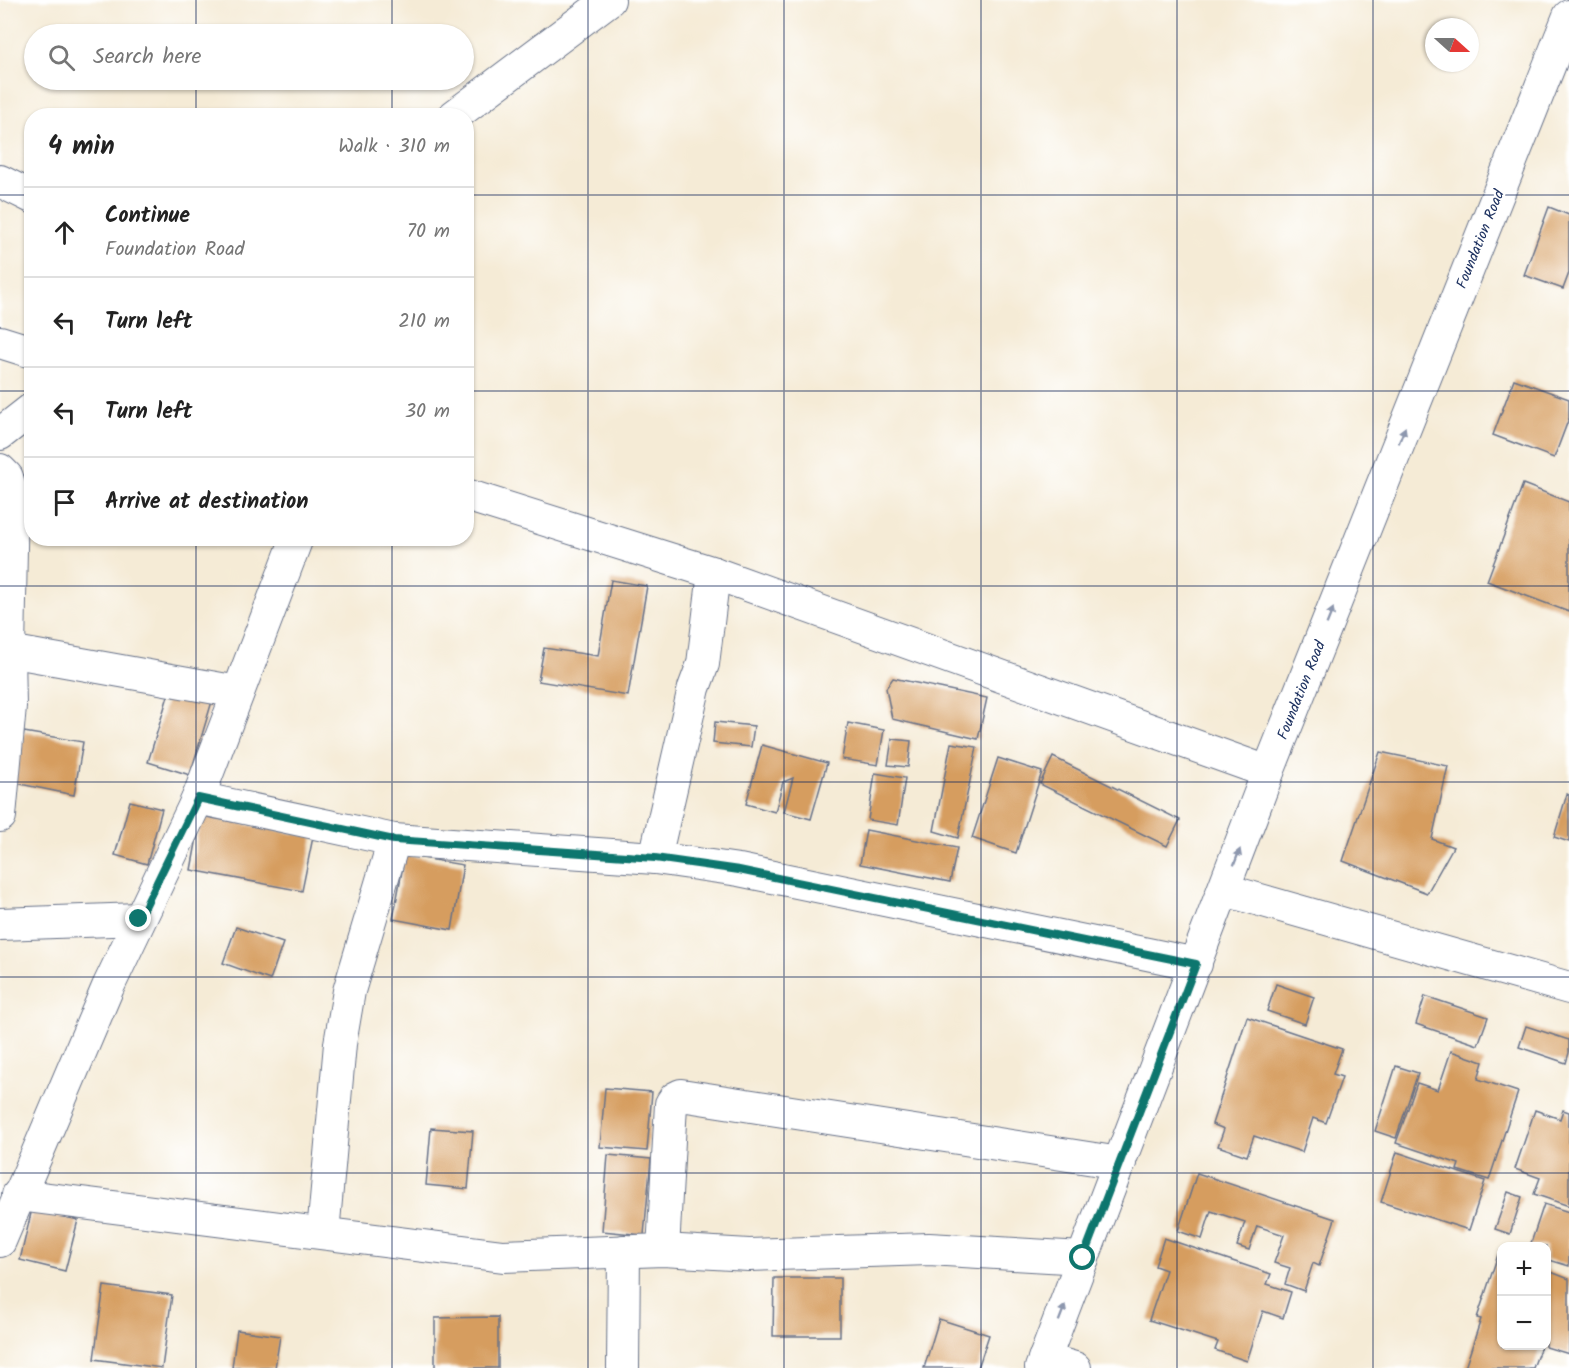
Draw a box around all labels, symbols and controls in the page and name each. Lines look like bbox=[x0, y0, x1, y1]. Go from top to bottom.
north arrow bbox=[1425, 18, 1479, 72]
search box bbox=[24, 24, 474, 90]
text: Search here bbox=[93, 40, 201, 75]
icon: search bbox=[45, 41, 78, 74]
text: 4 min bbox=[48, 126, 115, 168]
text: Walk · 310 m bbox=[338, 131, 450, 163]
street label: Foundation Road bbox=[1450, 186, 1512, 292]
text: Continue bbox=[105, 199, 190, 234]
icon: ahead bbox=[48, 216, 81, 249]
text: 70 m bbox=[407, 216, 450, 248]
text: Foundation Road bbox=[105, 234, 245, 266]
text: Turn left bbox=[105, 305, 192, 340]
icon: left bbox=[48, 306, 81, 339]
text: 210 m bbox=[398, 306, 450, 338]
text: Turn left bbox=[105, 395, 192, 430]
icon: left bbox=[48, 396, 81, 429]
text: 30 m bbox=[405, 396, 450, 428]
one-way arrow bbox=[1398, 426, 1408, 444]
text: Arrive at destination bbox=[105, 485, 308, 520]
icon: arrive bbox=[48, 486, 81, 519]
one-way arrow bbox=[1326, 607, 1336, 625]
street label: Foundation Road bbox=[1271, 637, 1333, 743]
one-way arrow bbox=[1232, 848, 1242, 866]
route end bbox=[125, 905, 151, 931]
map controls bbox=[1497, 1242, 1551, 1350]
button: + bbox=[1497, 1242, 1551, 1296]
route start bbox=[1069, 1244, 1095, 1270]
button: − bbox=[1497, 1296, 1551, 1350]
one-way arrow bbox=[1057, 1304, 1067, 1322]

